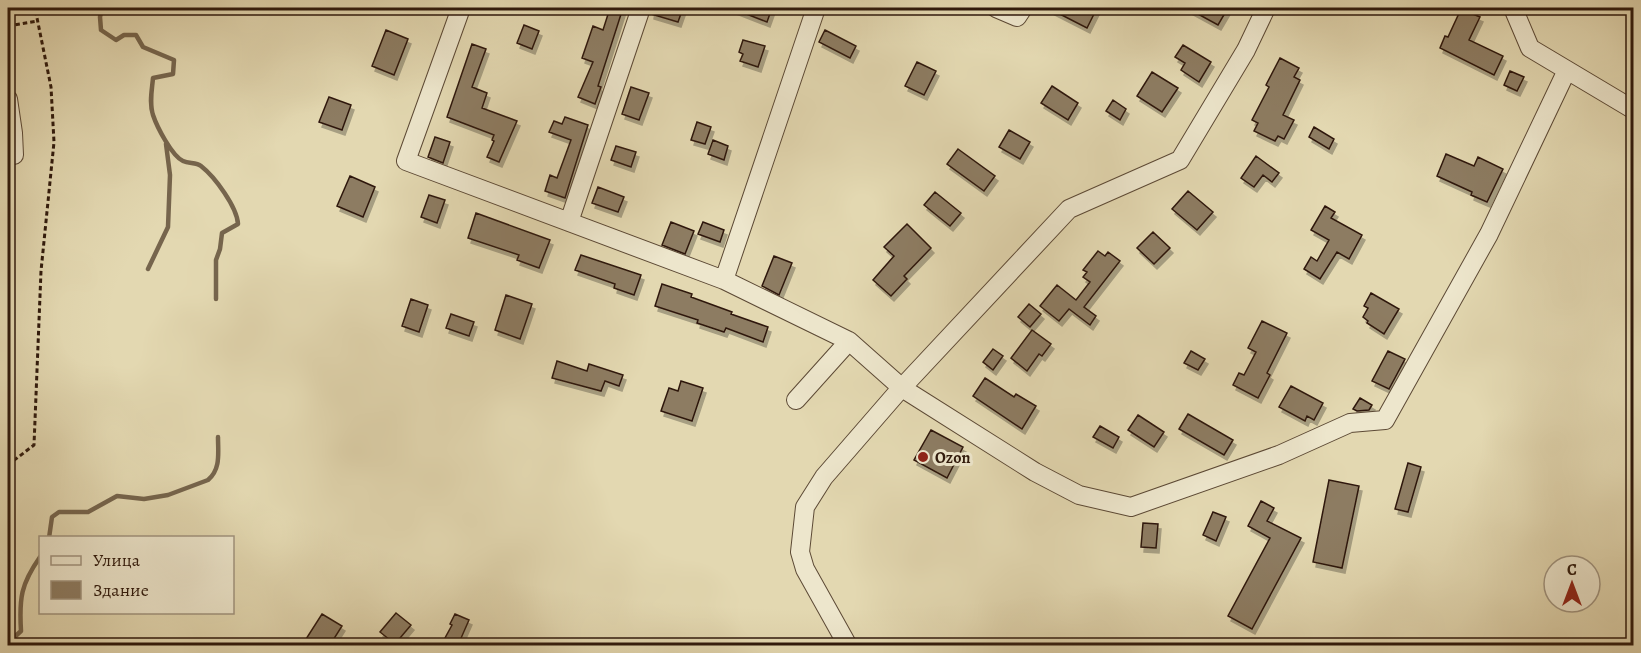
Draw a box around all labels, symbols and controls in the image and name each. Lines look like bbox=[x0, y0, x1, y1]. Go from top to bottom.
place label: Ozon bbox=[935, 447, 970, 469]
marker: Ozon bbox=[916, 450, 930, 464]
legend bbox=[39, 536, 234, 614]
text: Улица bbox=[93, 548, 141, 572]
north arrow bbox=[1542, 554, 1602, 614]
text: С bbox=[1567, 559, 1577, 581]
text: Здание bbox=[93, 578, 149, 602]

